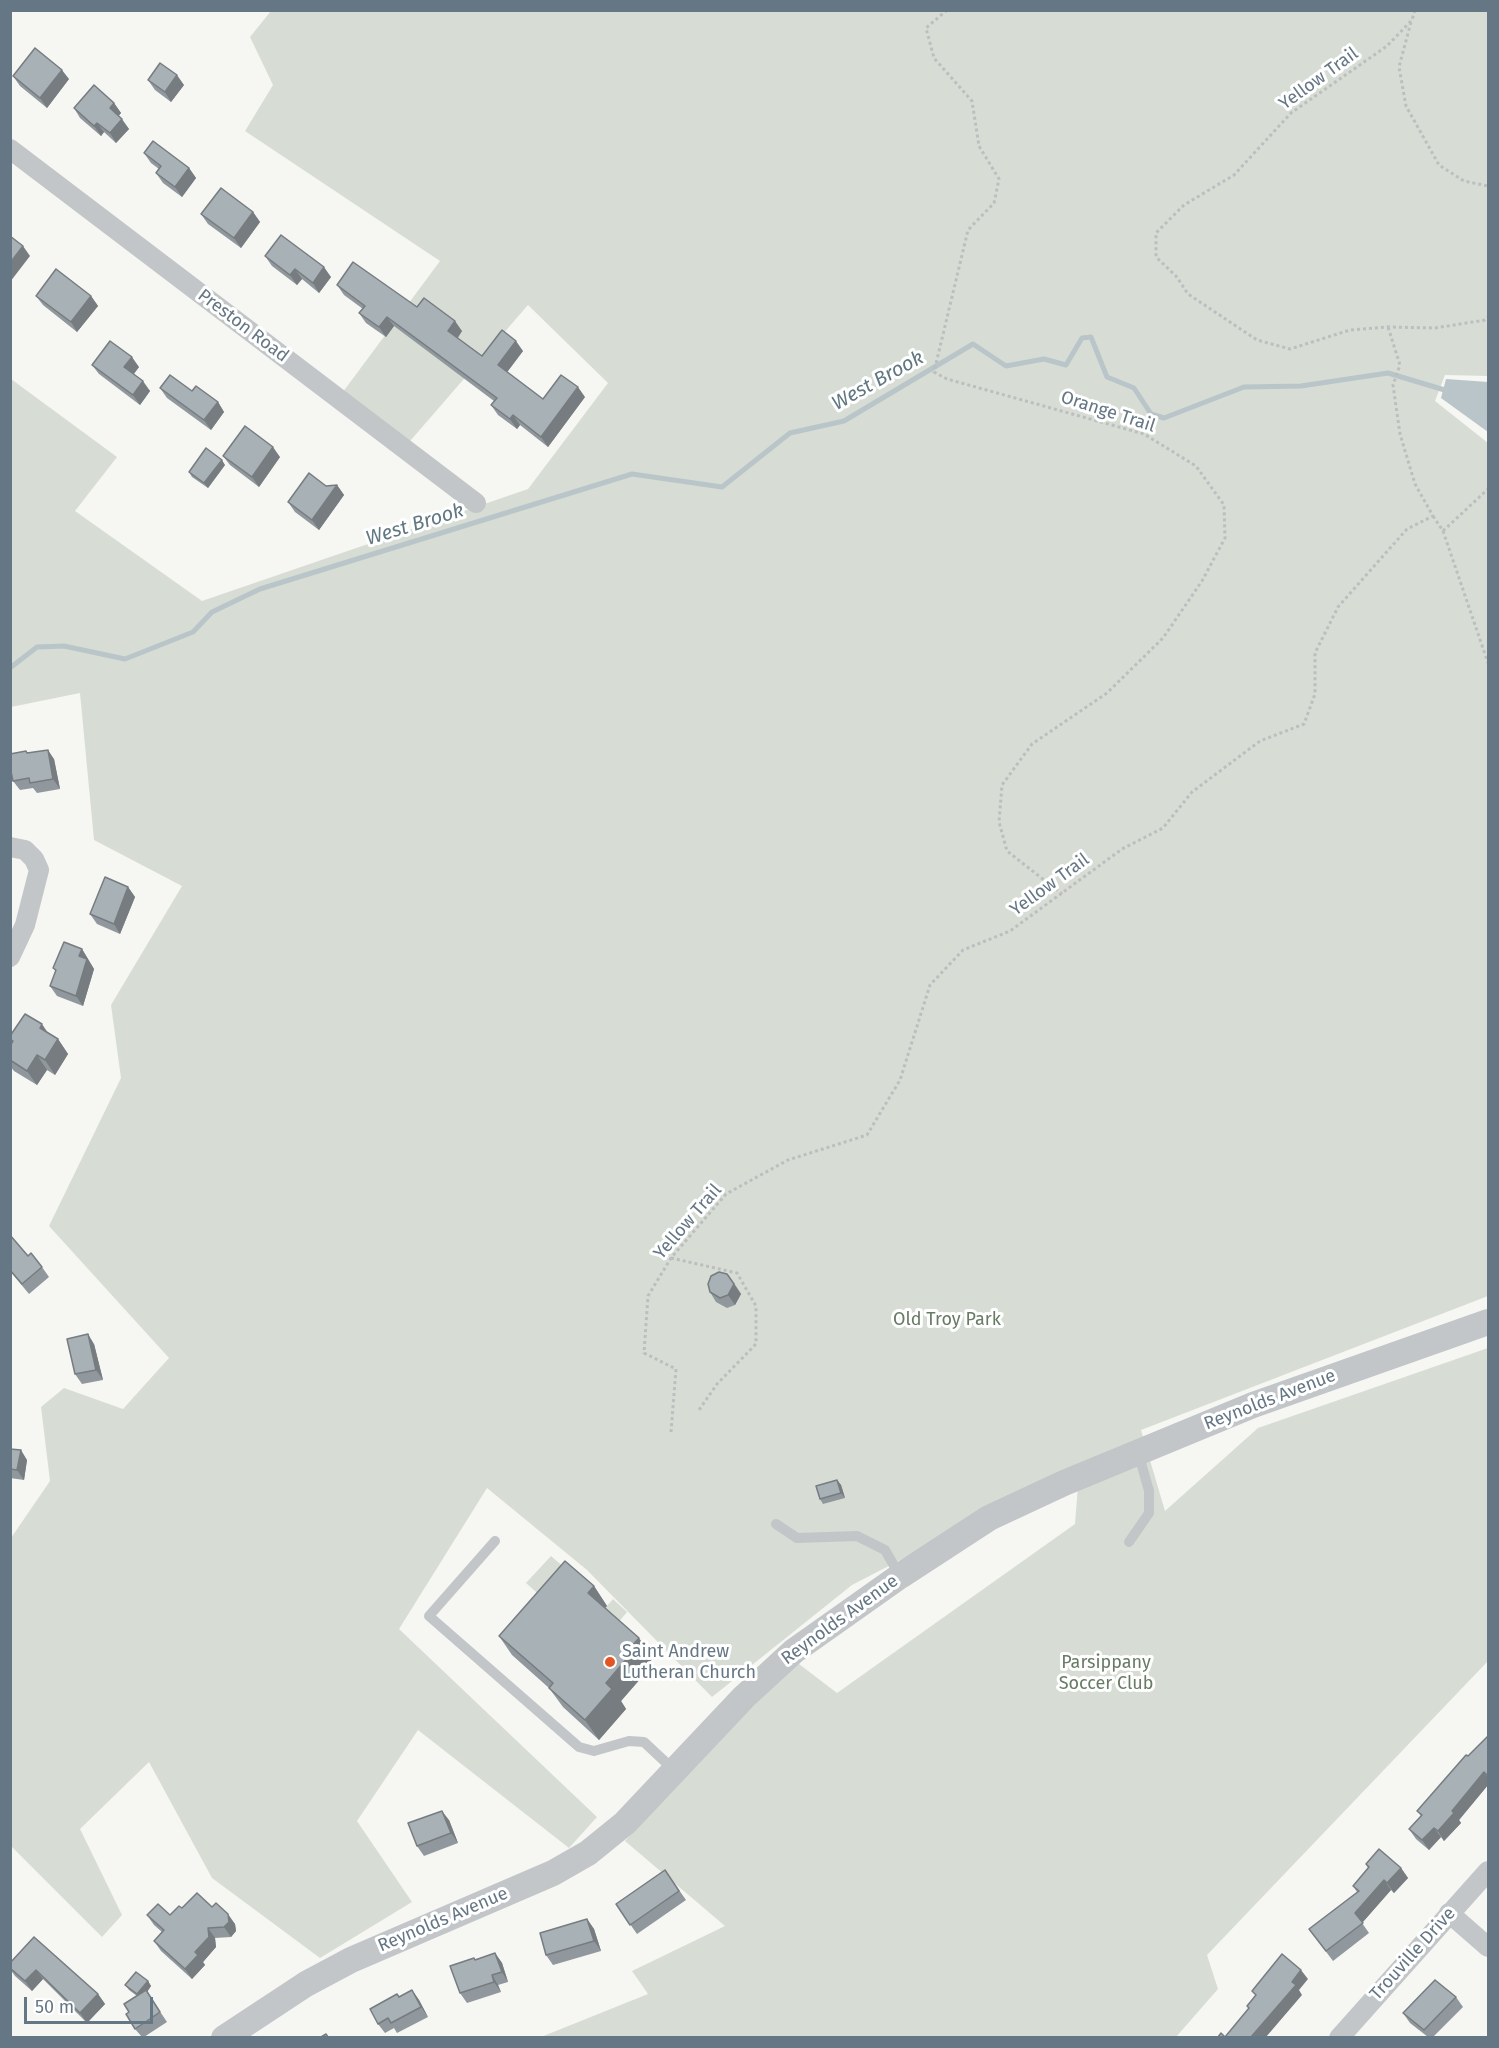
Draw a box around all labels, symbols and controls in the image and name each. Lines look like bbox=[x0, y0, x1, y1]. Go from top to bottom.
street label: Yellow Trail bbox=[1275, 43, 1363, 115]
street label: Preston Road bbox=[193, 285, 293, 367]
water label: West Brook bbox=[828, 346, 928, 416]
street label: Orange Trail bbox=[1058, 387, 1158, 437]
water label: West Brook bbox=[363, 499, 467, 551]
street label: Yellow Trail bbox=[1006, 849, 1094, 921]
street label: Yellow Trail bbox=[649, 1180, 727, 1264]
park label: Old Troy Park bbox=[893, 1309, 1001, 1331]
street label: Reynolds Avenue bbox=[1201, 1365, 1339, 1435]
street label: Reynolds Avenue bbox=[777, 1570, 903, 1670]
place label: Saint Andrew Lutheran Church bbox=[622, 1641, 756, 1684]
park label: Parsippany Soccer Club bbox=[1059, 1652, 1153, 1694]
marker: Saint Andrew Lutheran Church bbox=[603, 1655, 617, 1669]
street label: Reynolds Avenue bbox=[375, 1883, 511, 1957]
street label: Trouville Drive bbox=[1366, 1903, 1460, 2005]
scale bar bbox=[27, 1985, 156, 2023]
text: 50 m bbox=[35, 1996, 74, 2018]

